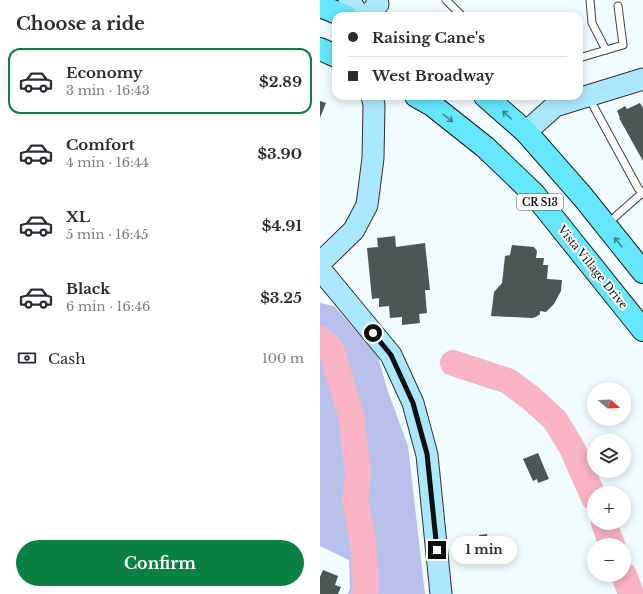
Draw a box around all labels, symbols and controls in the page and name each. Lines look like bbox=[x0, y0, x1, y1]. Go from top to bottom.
text: Choose a ride bbox=[16, 13, 145, 35]
text: Raising Cane's bbox=[372, 28, 485, 47]
icon: car bbox=[18, 63, 54, 99]
text: Economy bbox=[66, 63, 143, 82]
text: West Broadway bbox=[372, 66, 494, 85]
text: $2.89 bbox=[259, 72, 302, 91]
text: 3 min · 16:43 bbox=[66, 82, 150, 99]
one-way arrow bbox=[502, 110, 512, 120]
one-way arrow bbox=[443, 113, 454, 122]
icon: car bbox=[18, 135, 54, 171]
text: Comfort bbox=[66, 135, 134, 154]
text: $3.90 bbox=[257, 144, 302, 163]
text: 4 min · 16:44 bbox=[66, 154, 149, 171]
road number: CR S13 bbox=[517, 194, 563, 210]
icon: car bbox=[18, 207, 54, 243]
text: XL bbox=[66, 207, 90, 226]
text: $4.91 bbox=[262, 216, 302, 235]
street label: Vista Village Drive bbox=[555, 222, 631, 311]
text: 5 min · 16:45 bbox=[66, 226, 148, 243]
one-way arrow bbox=[614, 237, 623, 248]
icon: car bbox=[18, 279, 54, 315]
text: Black bbox=[66, 279, 110, 298]
text: $3.25 bbox=[260, 288, 302, 307]
text: 6 min · 16:46 bbox=[66, 298, 150, 315]
route start bbox=[364, 324, 382, 342]
icon: cash bbox=[16, 347, 38, 369]
text: Cash bbox=[48, 349, 85, 368]
text: 100 m bbox=[262, 350, 304, 367]
north arrow bbox=[587, 382, 631, 426]
map controls bbox=[587, 382, 631, 582]
button: layers bbox=[587, 434, 631, 478]
button: + bbox=[587, 486, 631, 530]
callout: 1 min bbox=[451, 536, 517, 564]
button: − bbox=[587, 538, 631, 582]
button: Confirm bbox=[16, 540, 304, 586]
route end bbox=[428, 541, 446, 559]
text: 1 min bbox=[465, 541, 503, 558]

